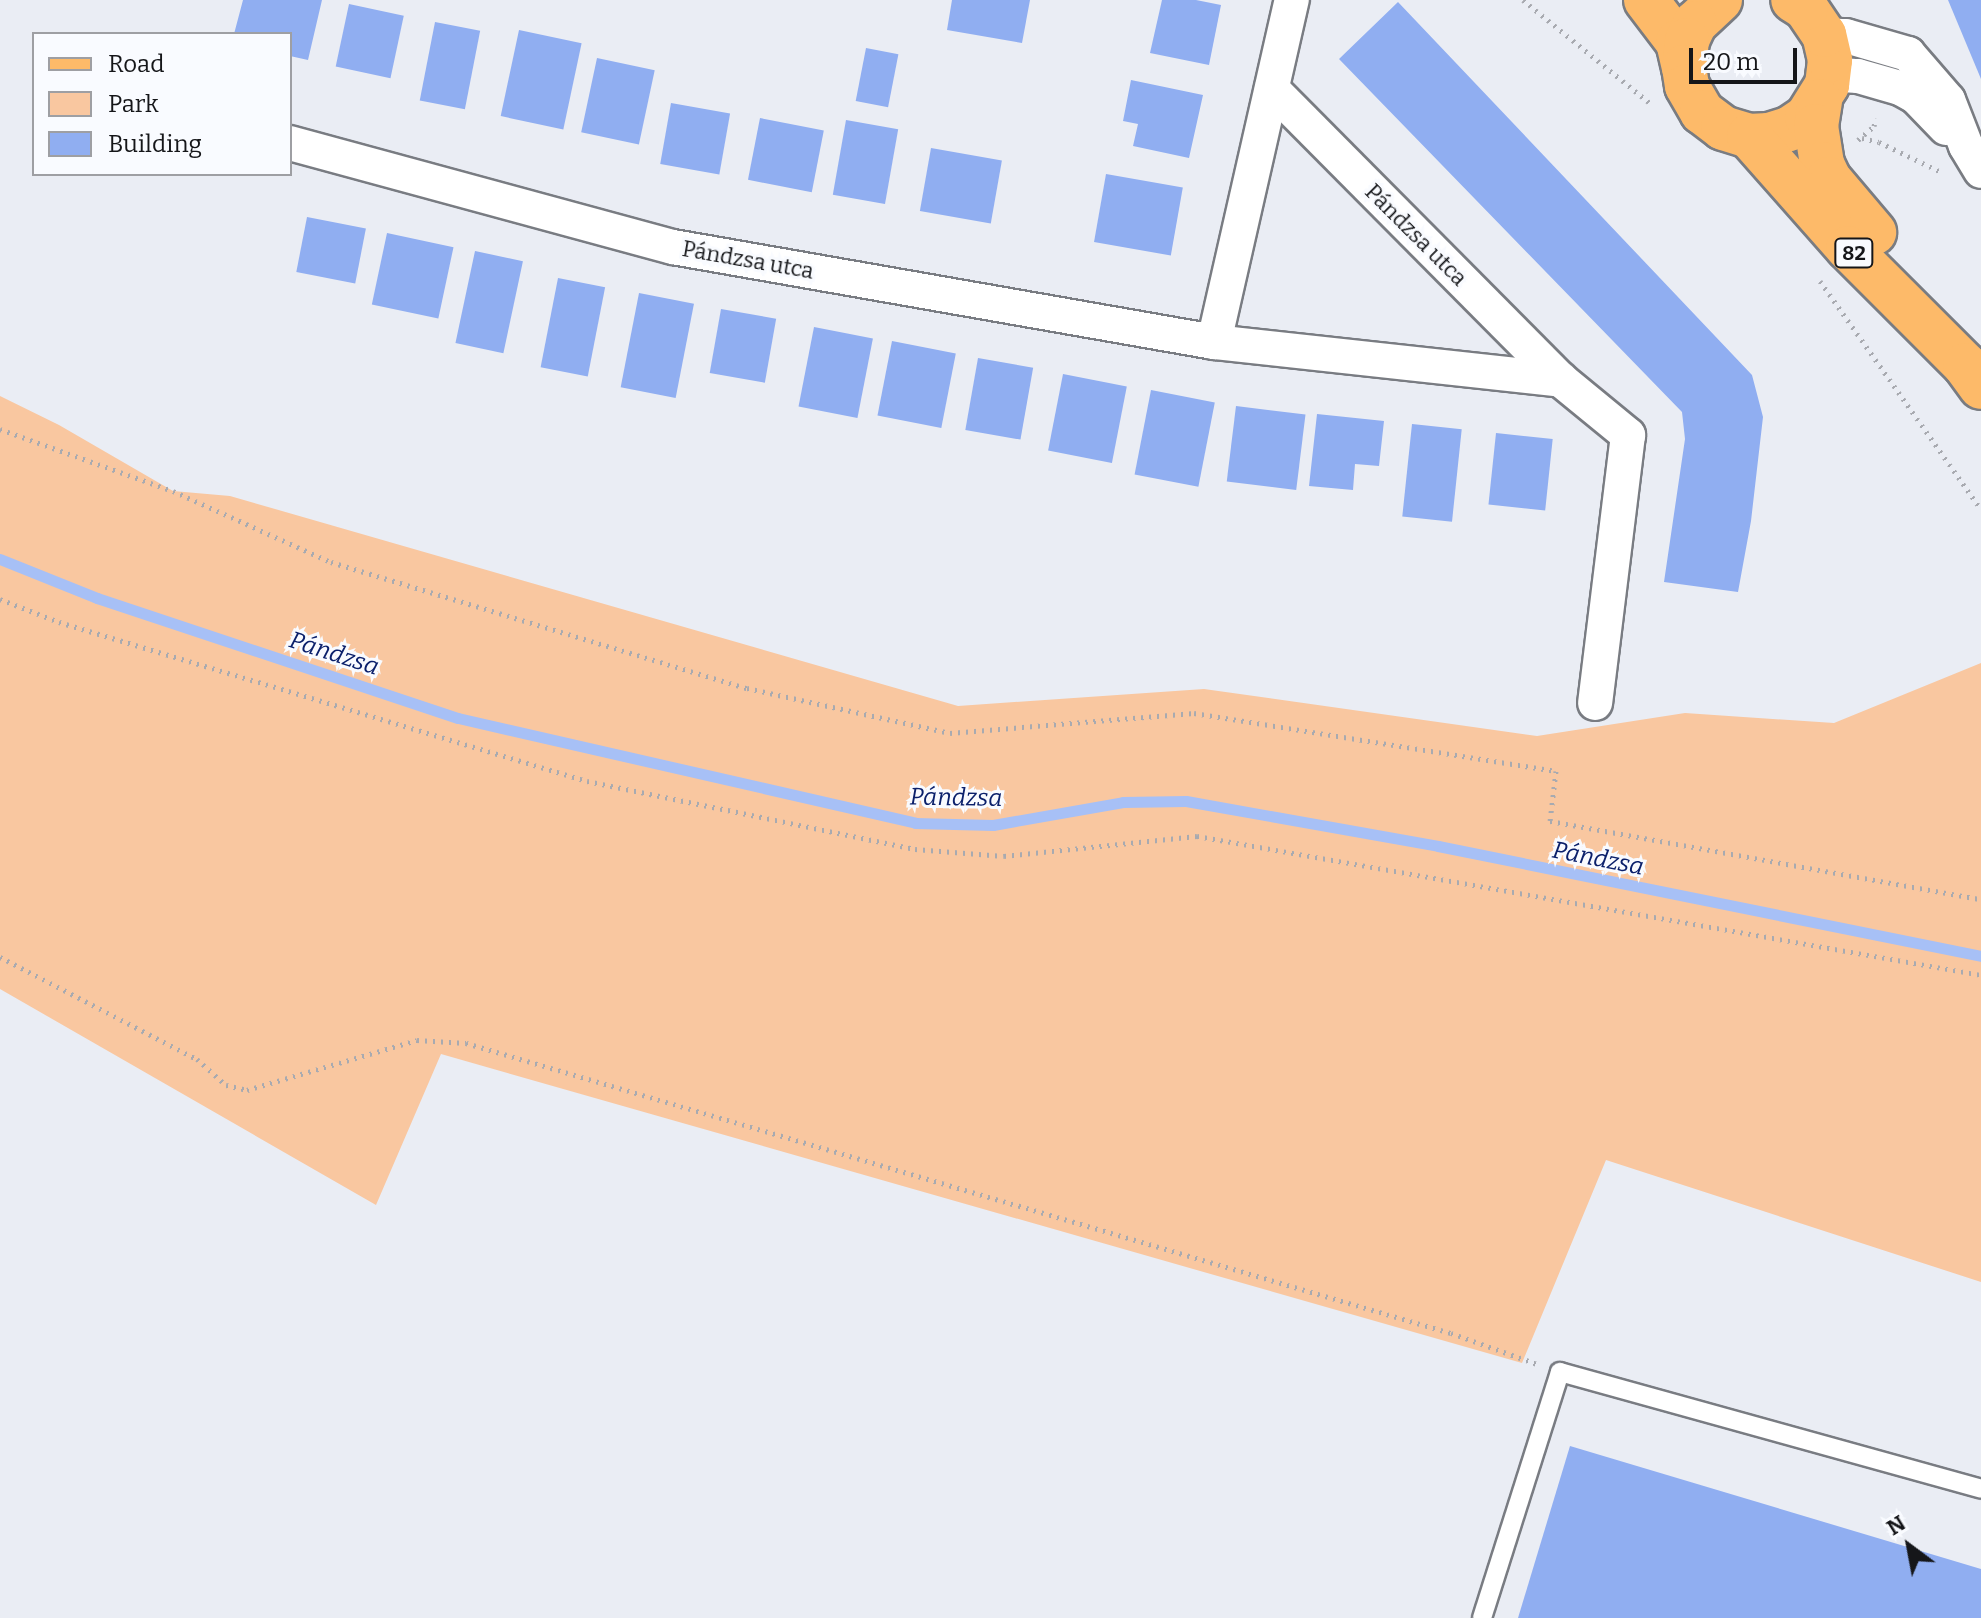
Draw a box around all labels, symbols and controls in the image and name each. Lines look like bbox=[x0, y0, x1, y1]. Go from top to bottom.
legend bbox=[32, 32, 292, 176]
scale bar bbox=[1693, 32, 1801, 82]
text: 20 m bbox=[1703, 48, 1759, 76]
text: Road bbox=[108, 50, 164, 78]
text: Park bbox=[108, 90, 159, 118]
text: Building bbox=[108, 130, 202, 158]
street label: Pándzsa utca bbox=[1360, 179, 1472, 291]
street label: Pándzsa utca bbox=[680, 235, 816, 285]
road number: 82 bbox=[1834, 237, 1874, 269]
water label: Pándzsa bbox=[286, 626, 382, 682]
water label: Pándzsa bbox=[909, 783, 1003, 813]
water label: Pándzsa bbox=[1550, 836, 1646, 882]
north arrow bbox=[1869, 1506, 1949, 1586]
text: N bbox=[1882, 1509, 1910, 1541]

